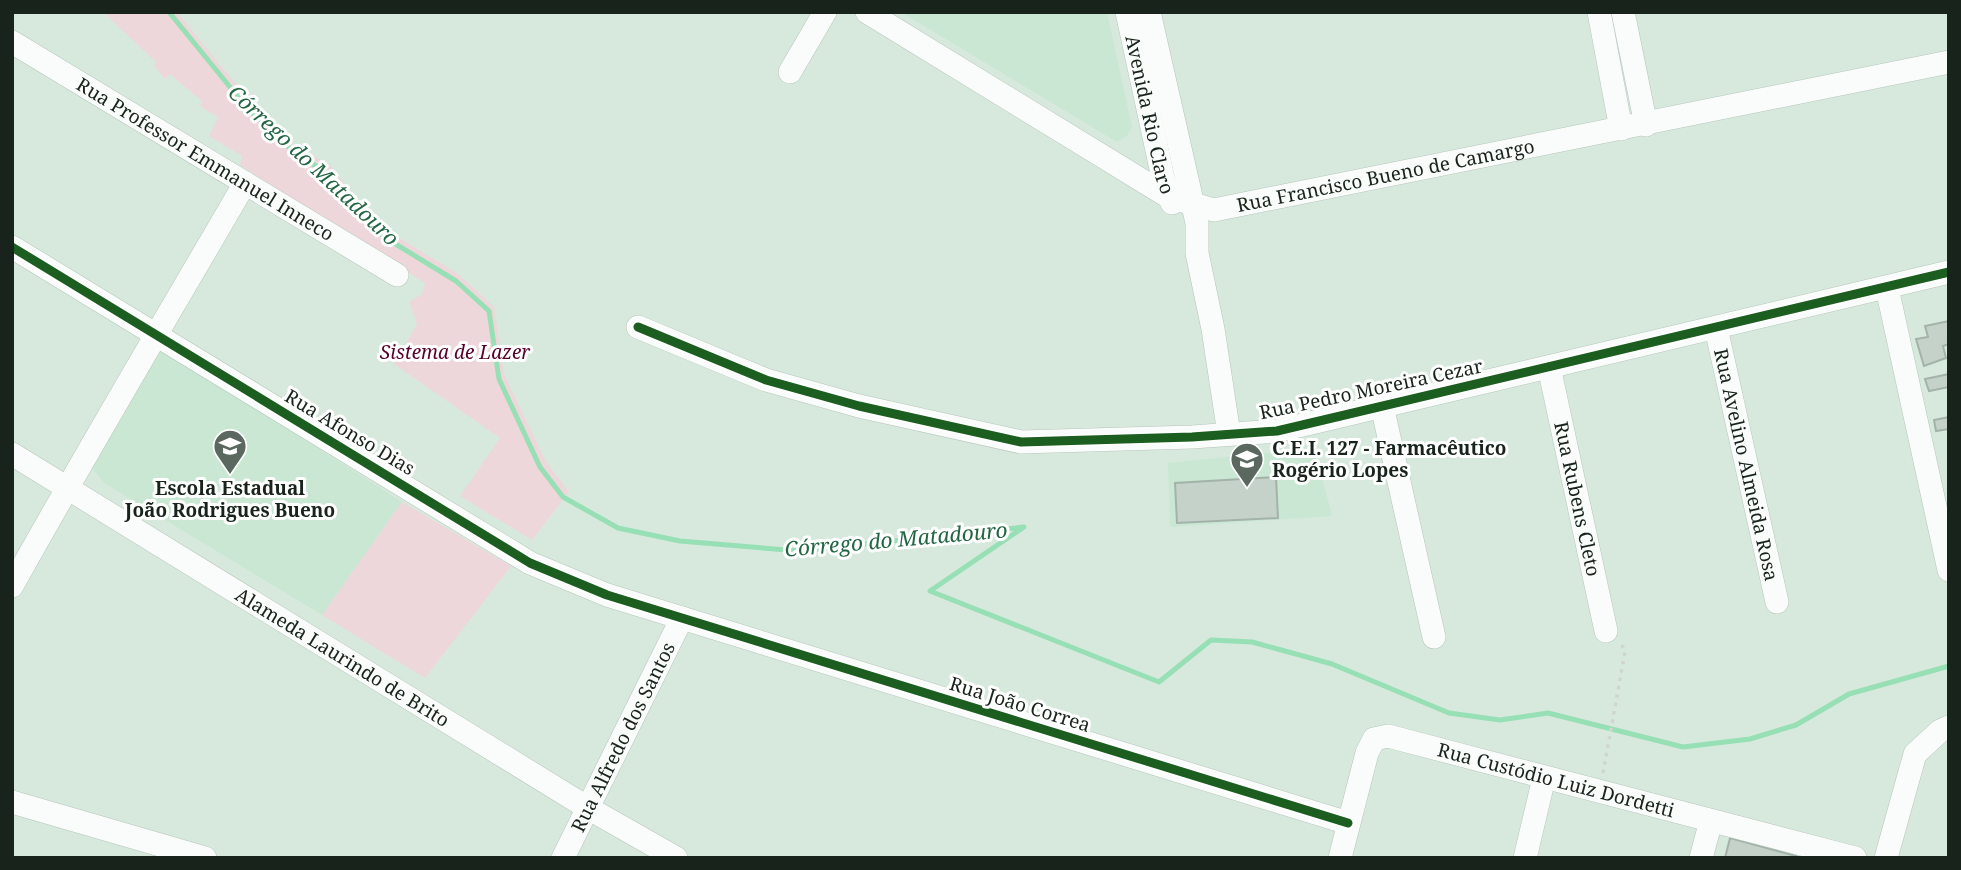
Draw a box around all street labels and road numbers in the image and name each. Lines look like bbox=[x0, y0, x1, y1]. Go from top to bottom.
street label: Avenida Rio Claro bbox=[1119, 33, 1181, 198]
street label: Rua Professor Emmanuel Inneco bbox=[72, 71, 339, 247]
street label: Rua Francisco Bueno de Camargo bbox=[1234, 133, 1537, 218]
street label: Rua Avelino Almeida Rosa bbox=[1708, 346, 1785, 583]
street label: Rua Pedro Moreira Cezar bbox=[1257, 353, 1485, 425]
street label: Rua Afonso Dias bbox=[280, 383, 420, 481]
street label: Rua Rubens Cleto bbox=[1548, 419, 1607, 579]
street label: Alameda Laurindo de Brito bbox=[231, 581, 455, 733]
street label: Rua Alfredo dos Santos bbox=[565, 638, 681, 836]
street label: Rua João Correa bbox=[946, 670, 1094, 738]
street label: Rua Custódio Luiz Dordetti bbox=[1435, 737, 1677, 823]

